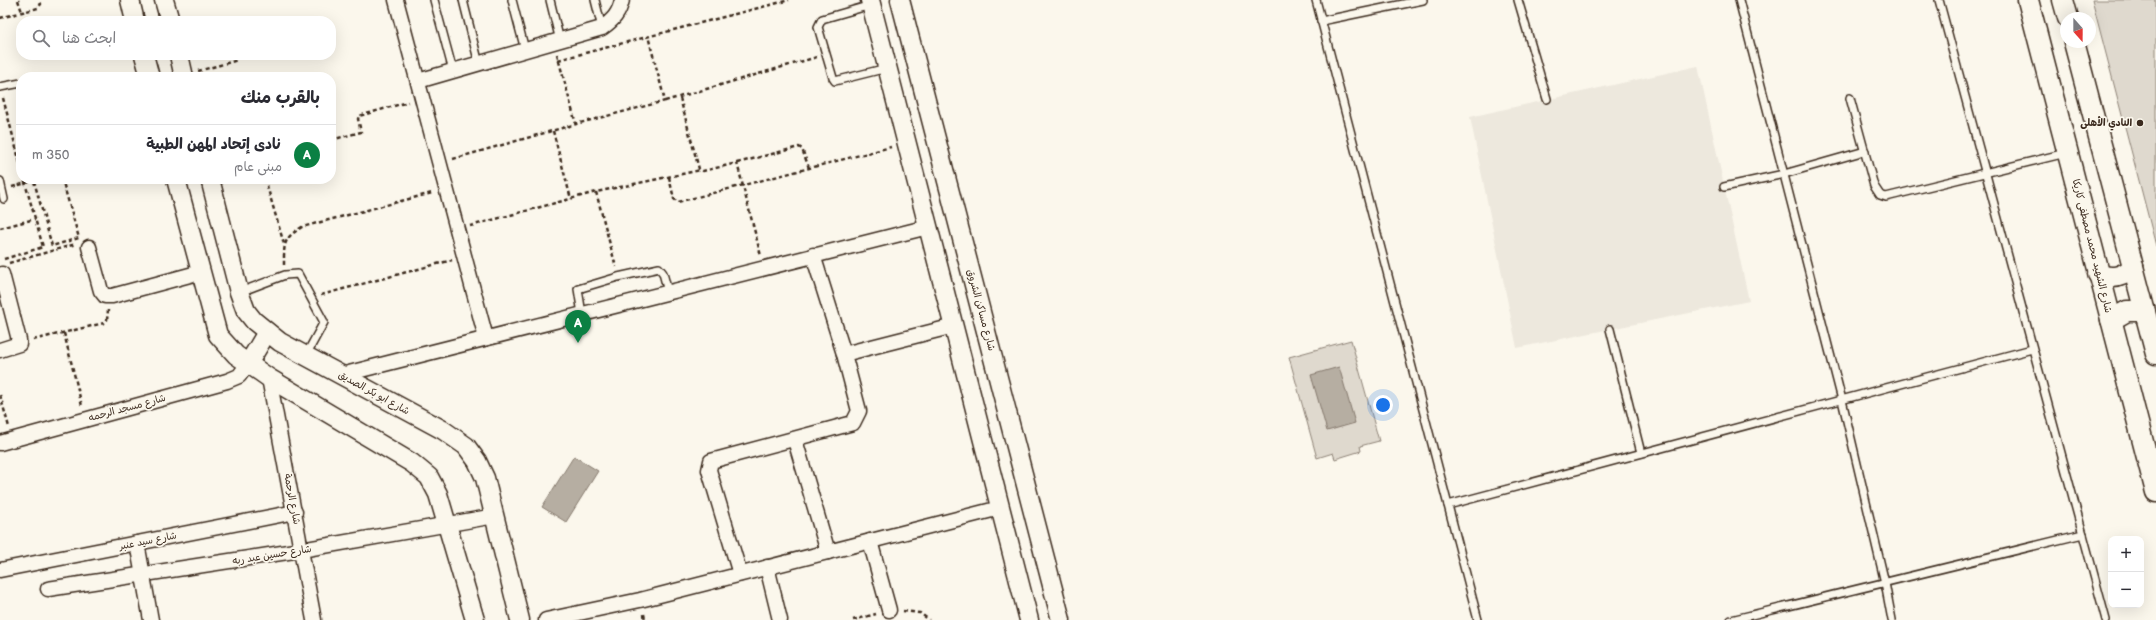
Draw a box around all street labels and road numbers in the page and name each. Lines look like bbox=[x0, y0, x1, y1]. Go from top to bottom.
street label: شارع الشهيد محمد مصطفى كاريكا bbox=[2069, 178, 2115, 315]
street label: شارع مساكن الشروق bbox=[963, 268, 998, 353]
street label: شارع ابو بكر الصديق bbox=[336, 369, 412, 418]
street label: شارع مسجد الرحمه bbox=[87, 392, 168, 425]
street label: شارع الرحمة bbox=[280, 473, 303, 526]
street label: شارع سيد عنبر bbox=[117, 529, 178, 554]
street label: شارع حسين عبد ربه bbox=[232, 543, 313, 568]

